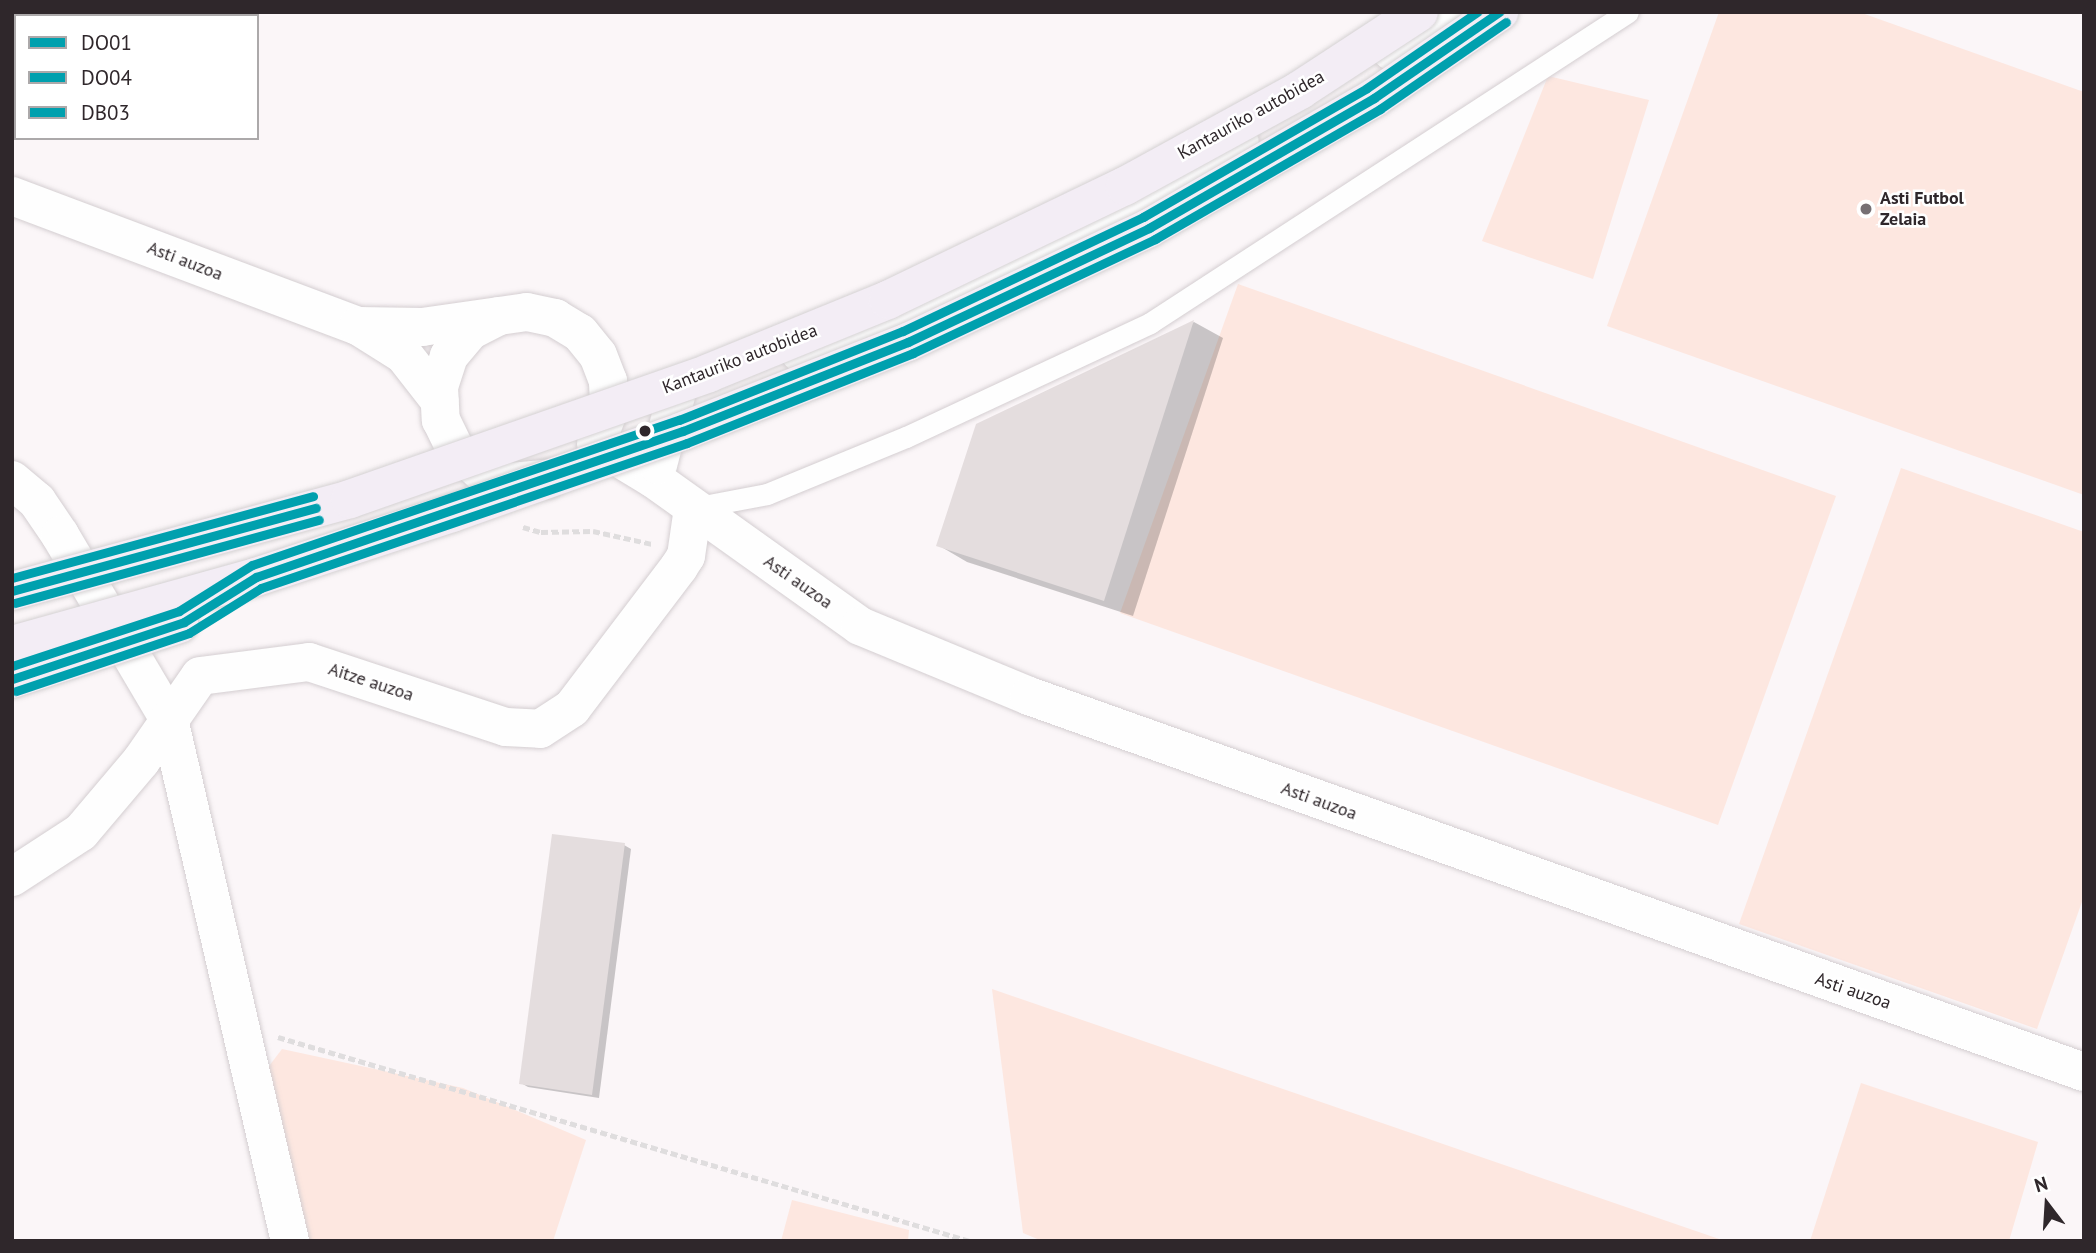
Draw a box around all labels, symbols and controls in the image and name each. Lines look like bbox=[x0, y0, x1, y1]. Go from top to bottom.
legend bbox=[14, 14, 259, 140]
text: DO01 bbox=[81, 29, 132, 56]
text: DO04 bbox=[81, 64, 132, 91]
street label: Kantauriko autobidea bbox=[1174, 66, 1328, 164]
text: DB03 bbox=[81, 99, 130, 126]
place label: Asti Futbol Zelaia bbox=[1880, 188, 1964, 230]
marker: Asti Futbol Zelaia bbox=[1858, 201, 1874, 217]
street label: Asti auzoa bbox=[144, 237, 226, 285]
street label: Kantauriko autobidea bbox=[659, 319, 821, 399]
unlabelled marker bbox=[638, 424, 652, 438]
street label: Asti auzoa bbox=[760, 551, 836, 613]
street label: Aitze auzoa bbox=[326, 658, 416, 706]
street label: Asti auzoa bbox=[1278, 777, 1360, 825]
street label: Asti auzoa bbox=[1812, 968, 1894, 1014]
north arrow bbox=[2012, 1169, 2082, 1239]
text: N bbox=[2031, 1171, 2050, 1197]

